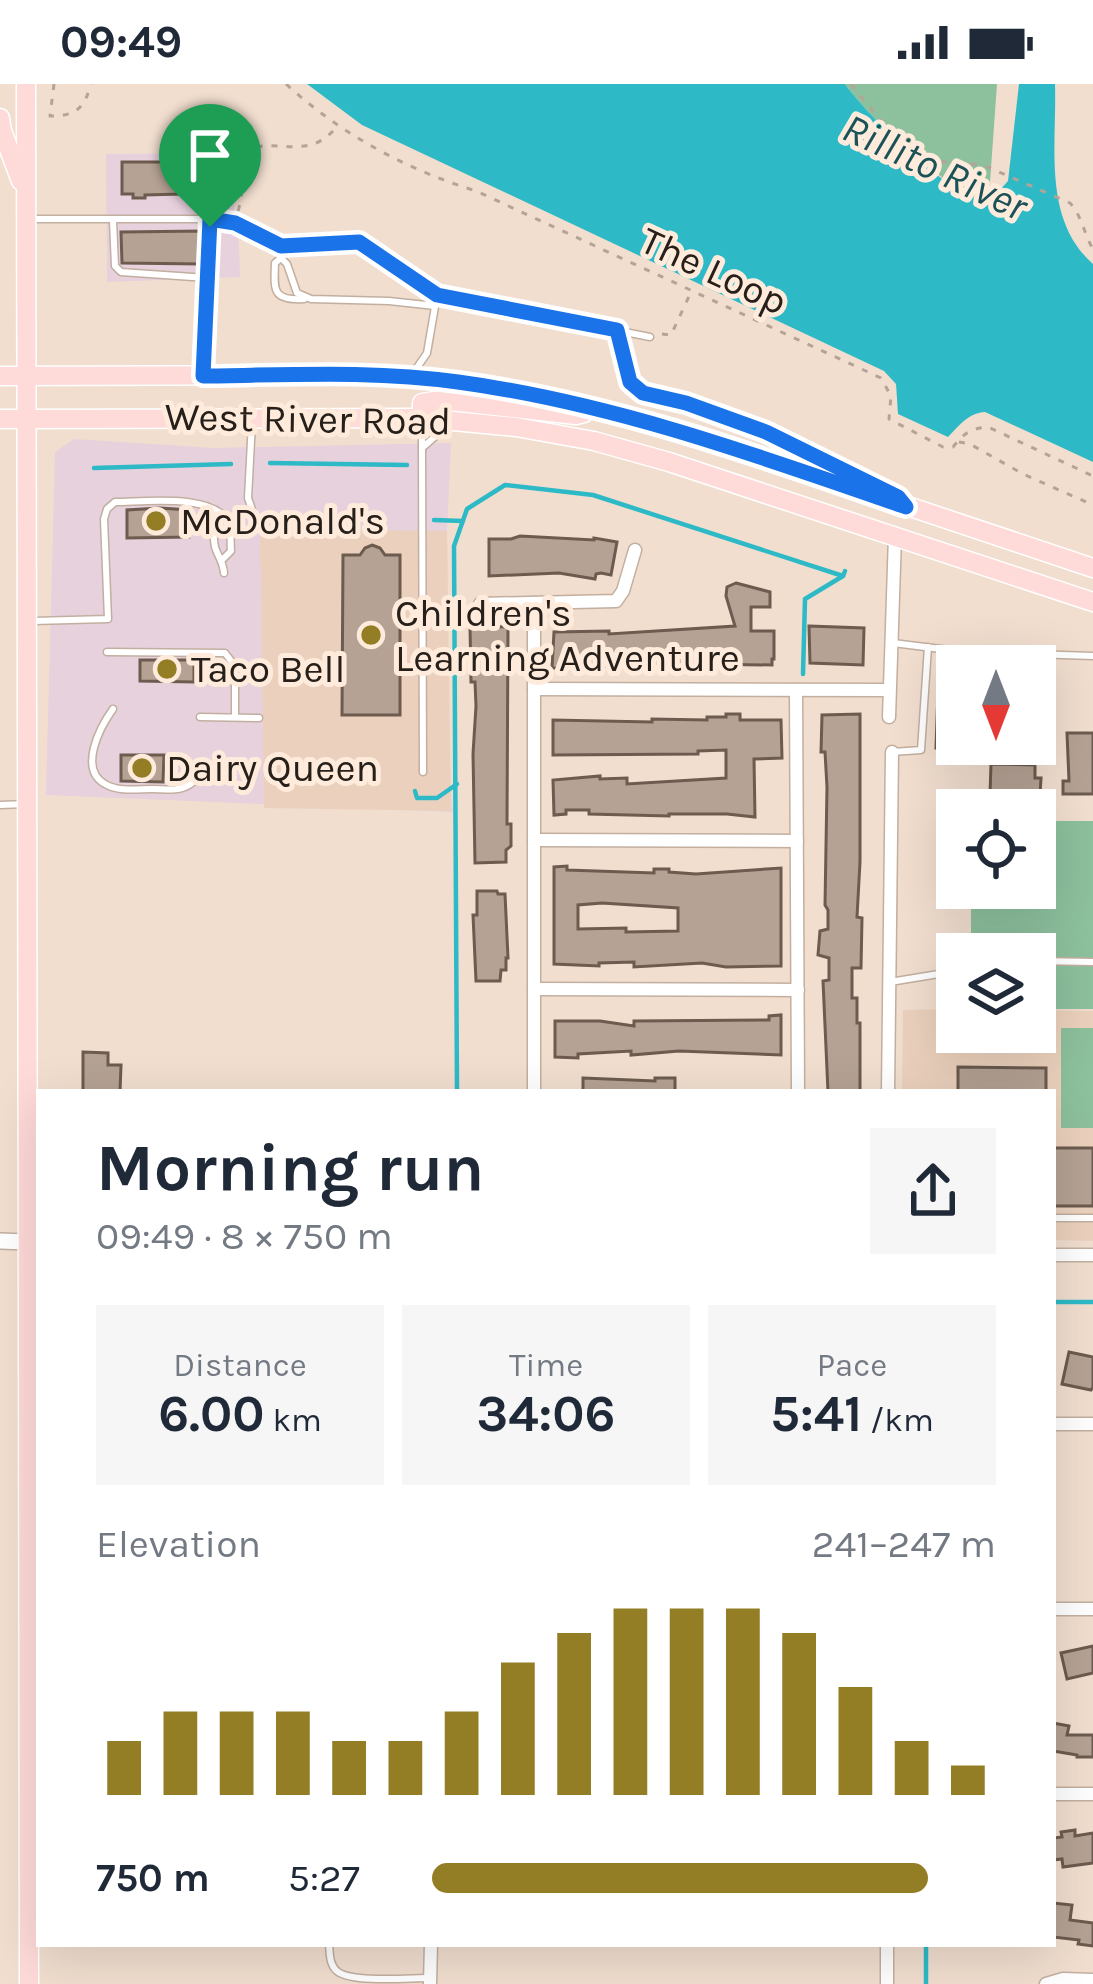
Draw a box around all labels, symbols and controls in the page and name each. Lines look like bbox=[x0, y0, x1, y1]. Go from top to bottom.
text: 09:49 bbox=[60, 16, 182, 68]
water label: Rillito River bbox=[835, 102, 1037, 232]
pin bbox=[159, 104, 261, 227]
icon: arrive bbox=[177, 122, 243, 188]
street label: The Loop bbox=[634, 217, 794, 325]
street label: West River Road bbox=[164, 394, 452, 444]
place label: McDonald's bbox=[180, 498, 385, 544]
marker: McDonald's bbox=[143, 508, 169, 534]
place label: Children's Learning Adventure bbox=[395, 590, 740, 681]
marker: Children's Learning Adventure bbox=[358, 622, 384, 648]
north arrow bbox=[936, 645, 1056, 765]
map controls bbox=[936, 645, 1056, 1053]
place label: Taco Bell bbox=[191, 646, 345, 692]
marker: Taco Bell bbox=[154, 656, 180, 682]
place label: Dairy Queen bbox=[166, 745, 379, 791]
marker: Dairy Queen bbox=[129, 755, 155, 781]
button: locate bbox=[936, 789, 1056, 909]
button: layers bbox=[936, 933, 1056, 1053]
button: share bbox=[870, 1128, 996, 1254]
text: Morning run bbox=[96, 1129, 484, 1207]
text: 09:49 · 8 × 750 m bbox=[96, 1213, 393, 1259]
text: Distance bbox=[173, 1346, 307, 1384]
text: Time bbox=[509, 1346, 583, 1384]
text: Pace bbox=[817, 1346, 887, 1384]
text: 6.00 bbox=[158, 1384, 265, 1444]
text: 34:06 bbox=[476, 1384, 616, 1444]
text: 5:41 bbox=[770, 1384, 862, 1444]
text: km bbox=[265, 1401, 322, 1439]
text: /km bbox=[862, 1401, 934, 1439]
text: Elevation bbox=[96, 1521, 261, 1567]
text: 241–247 m bbox=[812, 1521, 996, 1567]
text: 750 m bbox=[96, 1855, 210, 1901]
text: 5:27 bbox=[288, 1855, 360, 1901]

